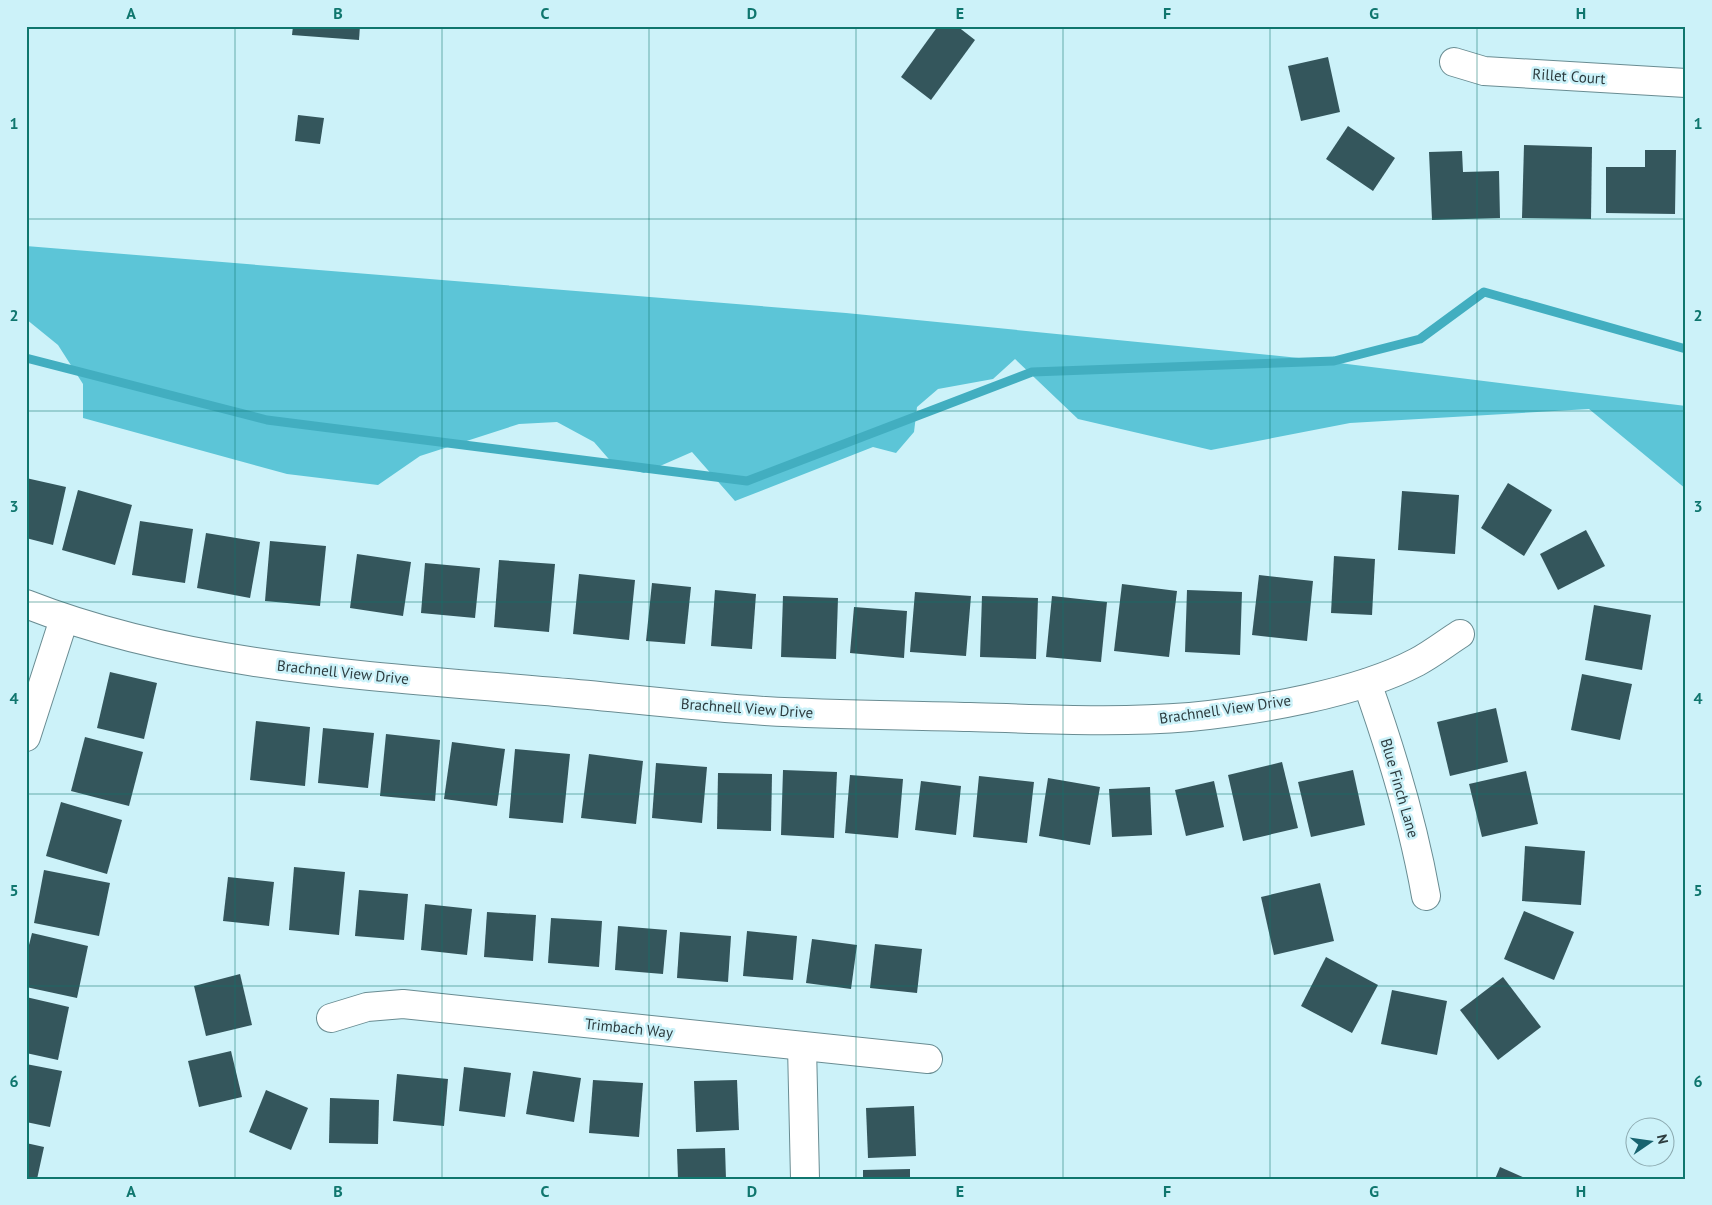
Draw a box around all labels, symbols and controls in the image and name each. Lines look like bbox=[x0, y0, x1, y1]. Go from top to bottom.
text: A bbox=[126, 3, 136, 23]
text: B bbox=[333, 3, 343, 23]
text: C bbox=[541, 3, 550, 23]
text: D bbox=[747, 3, 757, 23]
text: E bbox=[956, 3, 964, 23]
text: F bbox=[1163, 3, 1171, 23]
text: G bbox=[1369, 3, 1379, 23]
text: H bbox=[1576, 3, 1586, 23]
street label: Rillet Court bbox=[1532, 64, 1606, 88]
text: 1 bbox=[9, 113, 19, 133]
text: 1 bbox=[1693, 113, 1703, 133]
text: 2 bbox=[9, 305, 19, 325]
text: 2 bbox=[1693, 305, 1703, 325]
text: 3 bbox=[9, 496, 19, 516]
text: 3 bbox=[1693, 496, 1703, 516]
street label: Brachnell View Drive bbox=[276, 656, 410, 688]
text: 4 bbox=[9, 688, 19, 708]
text: 4 bbox=[1693, 688, 1703, 708]
street label: Brachnell View Drive bbox=[1158, 690, 1292, 728]
street label: Brachnell View Drive bbox=[680, 694, 814, 722]
street label: Blue Finch Lane bbox=[1377, 736, 1423, 840]
text: 5 bbox=[9, 880, 19, 900]
text: 5 bbox=[1693, 880, 1703, 900]
street label: Trimbach Way bbox=[584, 1014, 674, 1042]
text: 6 bbox=[9, 1071, 19, 1091]
text: 6 bbox=[1693, 1071, 1703, 1091]
north arrow bbox=[1624, 1118, 1674, 1168]
text: N bbox=[1653, 1133, 1672, 1146]
text: A bbox=[126, 1181, 136, 1201]
text: B bbox=[333, 1181, 343, 1201]
text: C bbox=[541, 1181, 550, 1201]
text: D bbox=[747, 1181, 757, 1201]
text: E bbox=[956, 1181, 964, 1201]
text: F bbox=[1163, 1181, 1171, 1201]
text: G bbox=[1369, 1181, 1379, 1201]
text: H bbox=[1576, 1181, 1586, 1201]

